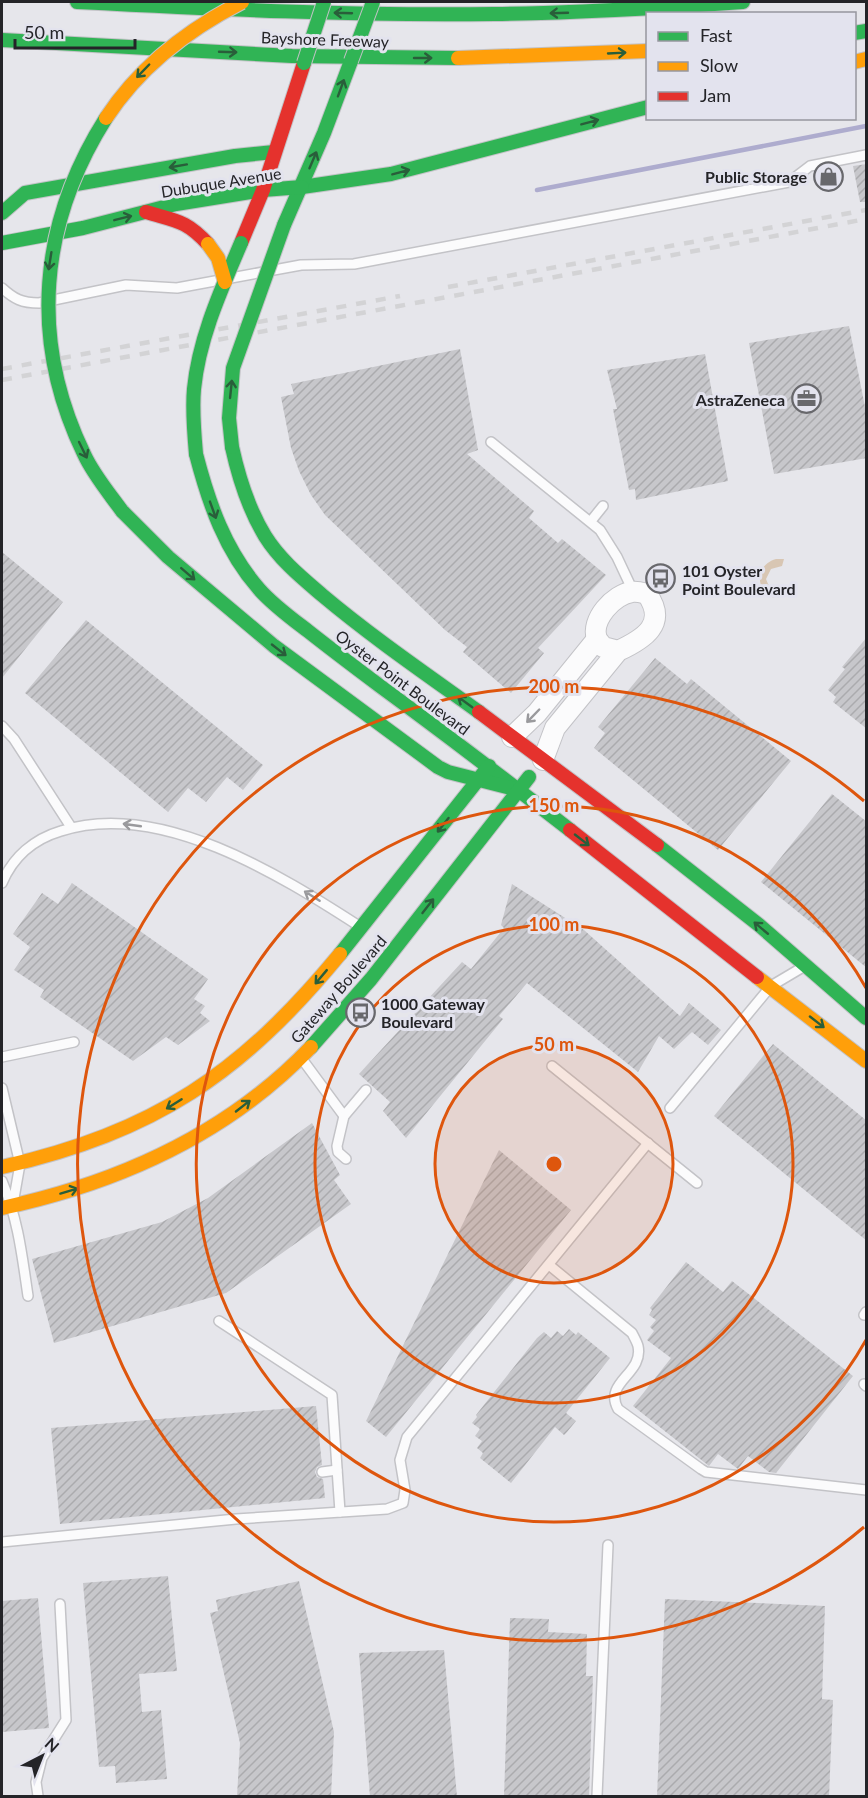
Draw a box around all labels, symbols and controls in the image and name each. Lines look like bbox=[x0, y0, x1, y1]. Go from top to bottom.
one-way arrow bbox=[333, 7, 353, 19]
one-way arrow bbox=[549, 7, 569, 18]
scale bar bbox=[15, 12, 135, 50]
legend bbox=[646, 12, 856, 120]
text: 50 m bbox=[24, 21, 64, 43]
text: Fast bbox=[700, 24, 733, 46]
street label: Bayshore Freeway bbox=[261, 27, 390, 51]
one-way arrow bbox=[217, 47, 237, 58]
one-way arrow bbox=[607, 47, 627, 58]
one-way arrow bbox=[412, 52, 432, 64]
text: Slow bbox=[700, 54, 738, 76]
one-way arrow bbox=[136, 63, 151, 78]
one-way arrow bbox=[336, 79, 347, 98]
text: Jam bbox=[700, 84, 731, 106]
one-way arrow bbox=[580, 116, 599, 127]
one-way arrow bbox=[308, 151, 319, 170]
shop icon: Public Storage bbox=[812, 160, 844, 192]
one-way arrow bbox=[168, 161, 188, 172]
street label: Dubuque Avenue bbox=[159, 163, 283, 201]
one-way arrow bbox=[391, 165, 410, 177]
place label: Public Storage bbox=[705, 167, 807, 186]
one-way arrow bbox=[113, 212, 132, 224]
one-way arrow bbox=[44, 251, 55, 271]
one-way arrow bbox=[226, 380, 237, 400]
office icon: AstraZeneca bbox=[790, 383, 822, 415]
place label: AstraZeneca bbox=[695, 390, 785, 409]
one-way arrow bbox=[77, 441, 89, 459]
one-way arrow bbox=[208, 500, 219, 519]
place label: 101 Oyster Point Boulevard bbox=[682, 561, 796, 598]
bus stop icon: 101 Oyster Point Boulevard bbox=[645, 563, 677, 595]
one-way arrow bbox=[180, 567, 195, 581]
street label: Oyster Point Boulevard bbox=[332, 625, 474, 739]
one-way arrow bbox=[271, 643, 287, 656]
text: 200 m bbox=[529, 675, 579, 697]
one-way arrow bbox=[457, 696, 473, 709]
one-way arrow bbox=[526, 709, 540, 724]
text: 150 m bbox=[529, 794, 579, 816]
one-way arrow bbox=[436, 817, 449, 833]
one-way arrow bbox=[123, 820, 142, 831]
one-way arrow bbox=[573, 833, 589, 846]
one-way arrow bbox=[304, 890, 321, 902]
one-way arrow bbox=[422, 899, 435, 915]
text: 100 m bbox=[529, 913, 579, 935]
one-way arrow bbox=[753, 921, 769, 934]
street label: Gateway Boulevard bbox=[286, 931, 390, 1047]
one-way arrow bbox=[314, 969, 328, 984]
place label: 1000 Gateway Boulevard bbox=[381, 994, 486, 1031]
bus stop icon: 1000 Gateway Boulevard bbox=[344, 996, 376, 1028]
one-way arrow bbox=[809, 1016, 825, 1029]
text: 50 m bbox=[534, 1033, 574, 1055]
one-way arrow bbox=[166, 1098, 183, 1110]
one-way arrow bbox=[235, 1099, 251, 1112]
centre of rings bbox=[544, 1154, 564, 1174]
one-way arrow bbox=[59, 1185, 78, 1196]
north arrow bbox=[12, 1726, 72, 1786]
text: N bbox=[41, 1733, 63, 1756]

